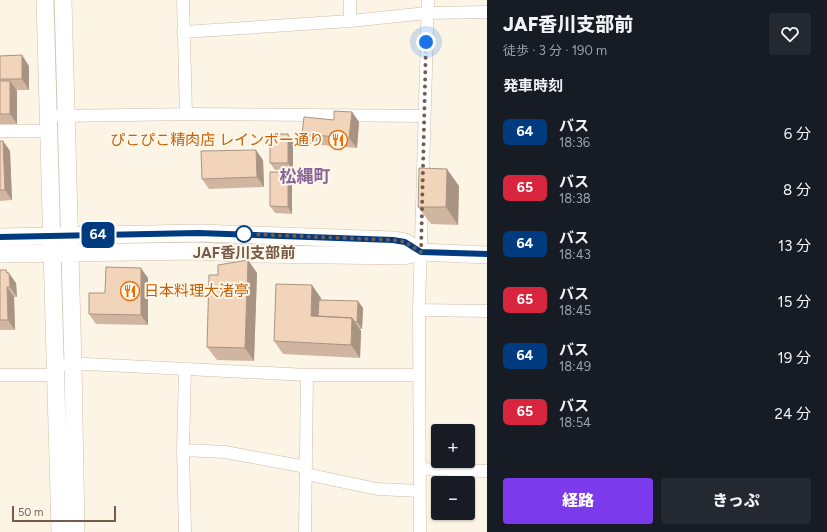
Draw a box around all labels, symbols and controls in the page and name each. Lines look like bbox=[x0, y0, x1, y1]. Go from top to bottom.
text: JAF香川支部前 bbox=[503, 13, 633, 36]
button: heart bbox=[769, 13, 811, 55]
your location bbox=[416, 32, 436, 52]
text: 徒歩 · 3 分 · 190 m bbox=[503, 43, 607, 58]
text: 発車時刻 bbox=[503, 77, 563, 95]
text: バス bbox=[559, 117, 589, 135]
text: 64 bbox=[517, 123, 533, 140]
text: 6 分 bbox=[784, 125, 811, 143]
restaurant icon: ぴこぴこ精肉店 レインボー通り bbox=[327, 129, 349, 151]
place label: ぴこぴこ精肉店 レインボー通り bbox=[110, 131, 324, 149]
text: 18:36 bbox=[559, 135, 590, 150]
district label: 松縄町 bbox=[280, 166, 331, 186]
text: バス bbox=[559, 173, 589, 191]
text: 65 bbox=[517, 179, 533, 196]
text: 8 分 bbox=[783, 181, 811, 199]
text: 18:38 bbox=[559, 191, 591, 206]
line badge: 64 bbox=[80, 222, 116, 248]
marker: JAF香川支部前 bbox=[235, 225, 253, 243]
text: 64 bbox=[90, 226, 106, 243]
text: バス bbox=[559, 229, 589, 247]
text: 64 bbox=[517, 235, 533, 252]
text: 13 分 bbox=[778, 237, 811, 255]
place label: JAF香川支部前 bbox=[193, 244, 295, 262]
text: 18:43 bbox=[559, 247, 591, 262]
restaurant icon: 日本料理大渚亭 bbox=[119, 280, 141, 302]
place label: 日本料理大渚亭 bbox=[144, 282, 249, 300]
text: バス bbox=[559, 285, 589, 303]
text: 65 bbox=[517, 291, 533, 308]
text: 15 分 bbox=[777, 293, 811, 311]
text: 18:45 bbox=[559, 303, 591, 318]
text: バス bbox=[559, 341, 589, 359]
text: 64 bbox=[517, 347, 533, 364]
text: 19 分 bbox=[778, 349, 811, 367]
text: 18:49 bbox=[559, 359, 591, 374]
text: バス bbox=[559, 397, 589, 415]
text: 65 bbox=[517, 403, 533, 420]
text: 24 分 bbox=[775, 405, 811, 423]
text: 18:54 bbox=[559, 415, 591, 430]
map controls bbox=[431, 424, 475, 520]
button: + bbox=[431, 424, 475, 468]
button: − bbox=[431, 476, 475, 520]
button: 経路 bbox=[503, 478, 653, 524]
button: きっぷ bbox=[661, 478, 811, 524]
scale bar bbox=[12, 504, 116, 523]
text: 50 m bbox=[18, 506, 43, 519]

